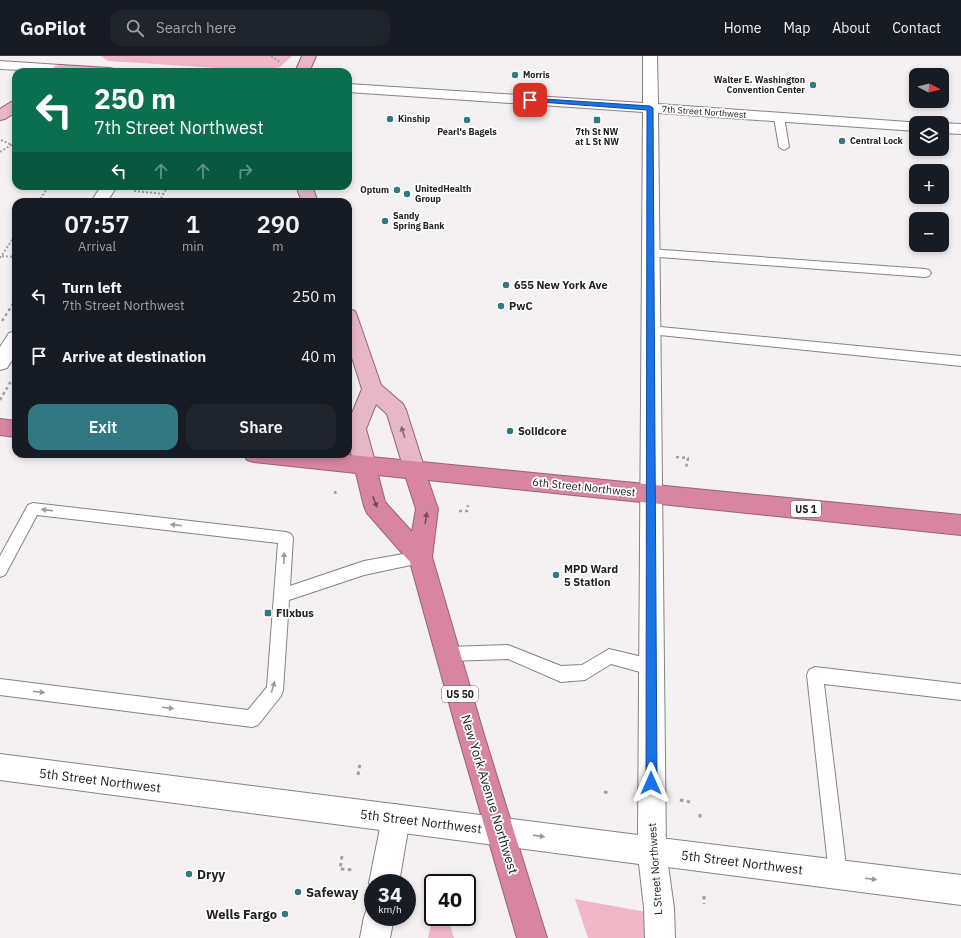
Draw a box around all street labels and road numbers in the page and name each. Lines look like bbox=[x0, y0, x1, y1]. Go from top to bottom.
street label: 7th Street Northwest bbox=[661, 103, 747, 120]
street label: 6th Street Northwest bbox=[532, 475, 636, 499]
road number: US 1 bbox=[791, 501, 821, 517]
road number: US 50 bbox=[442, 686, 478, 702]
street label: New York Avenue Northwest bbox=[457, 712, 522, 876]
street label: 5th Street Northwest bbox=[38, 765, 162, 796]
street label: 5th Street Northwest bbox=[359, 806, 483, 837]
street label: L Street Northwest bbox=[645, 822, 665, 916]
street label: 5th Street Northwest bbox=[680, 847, 804, 878]

